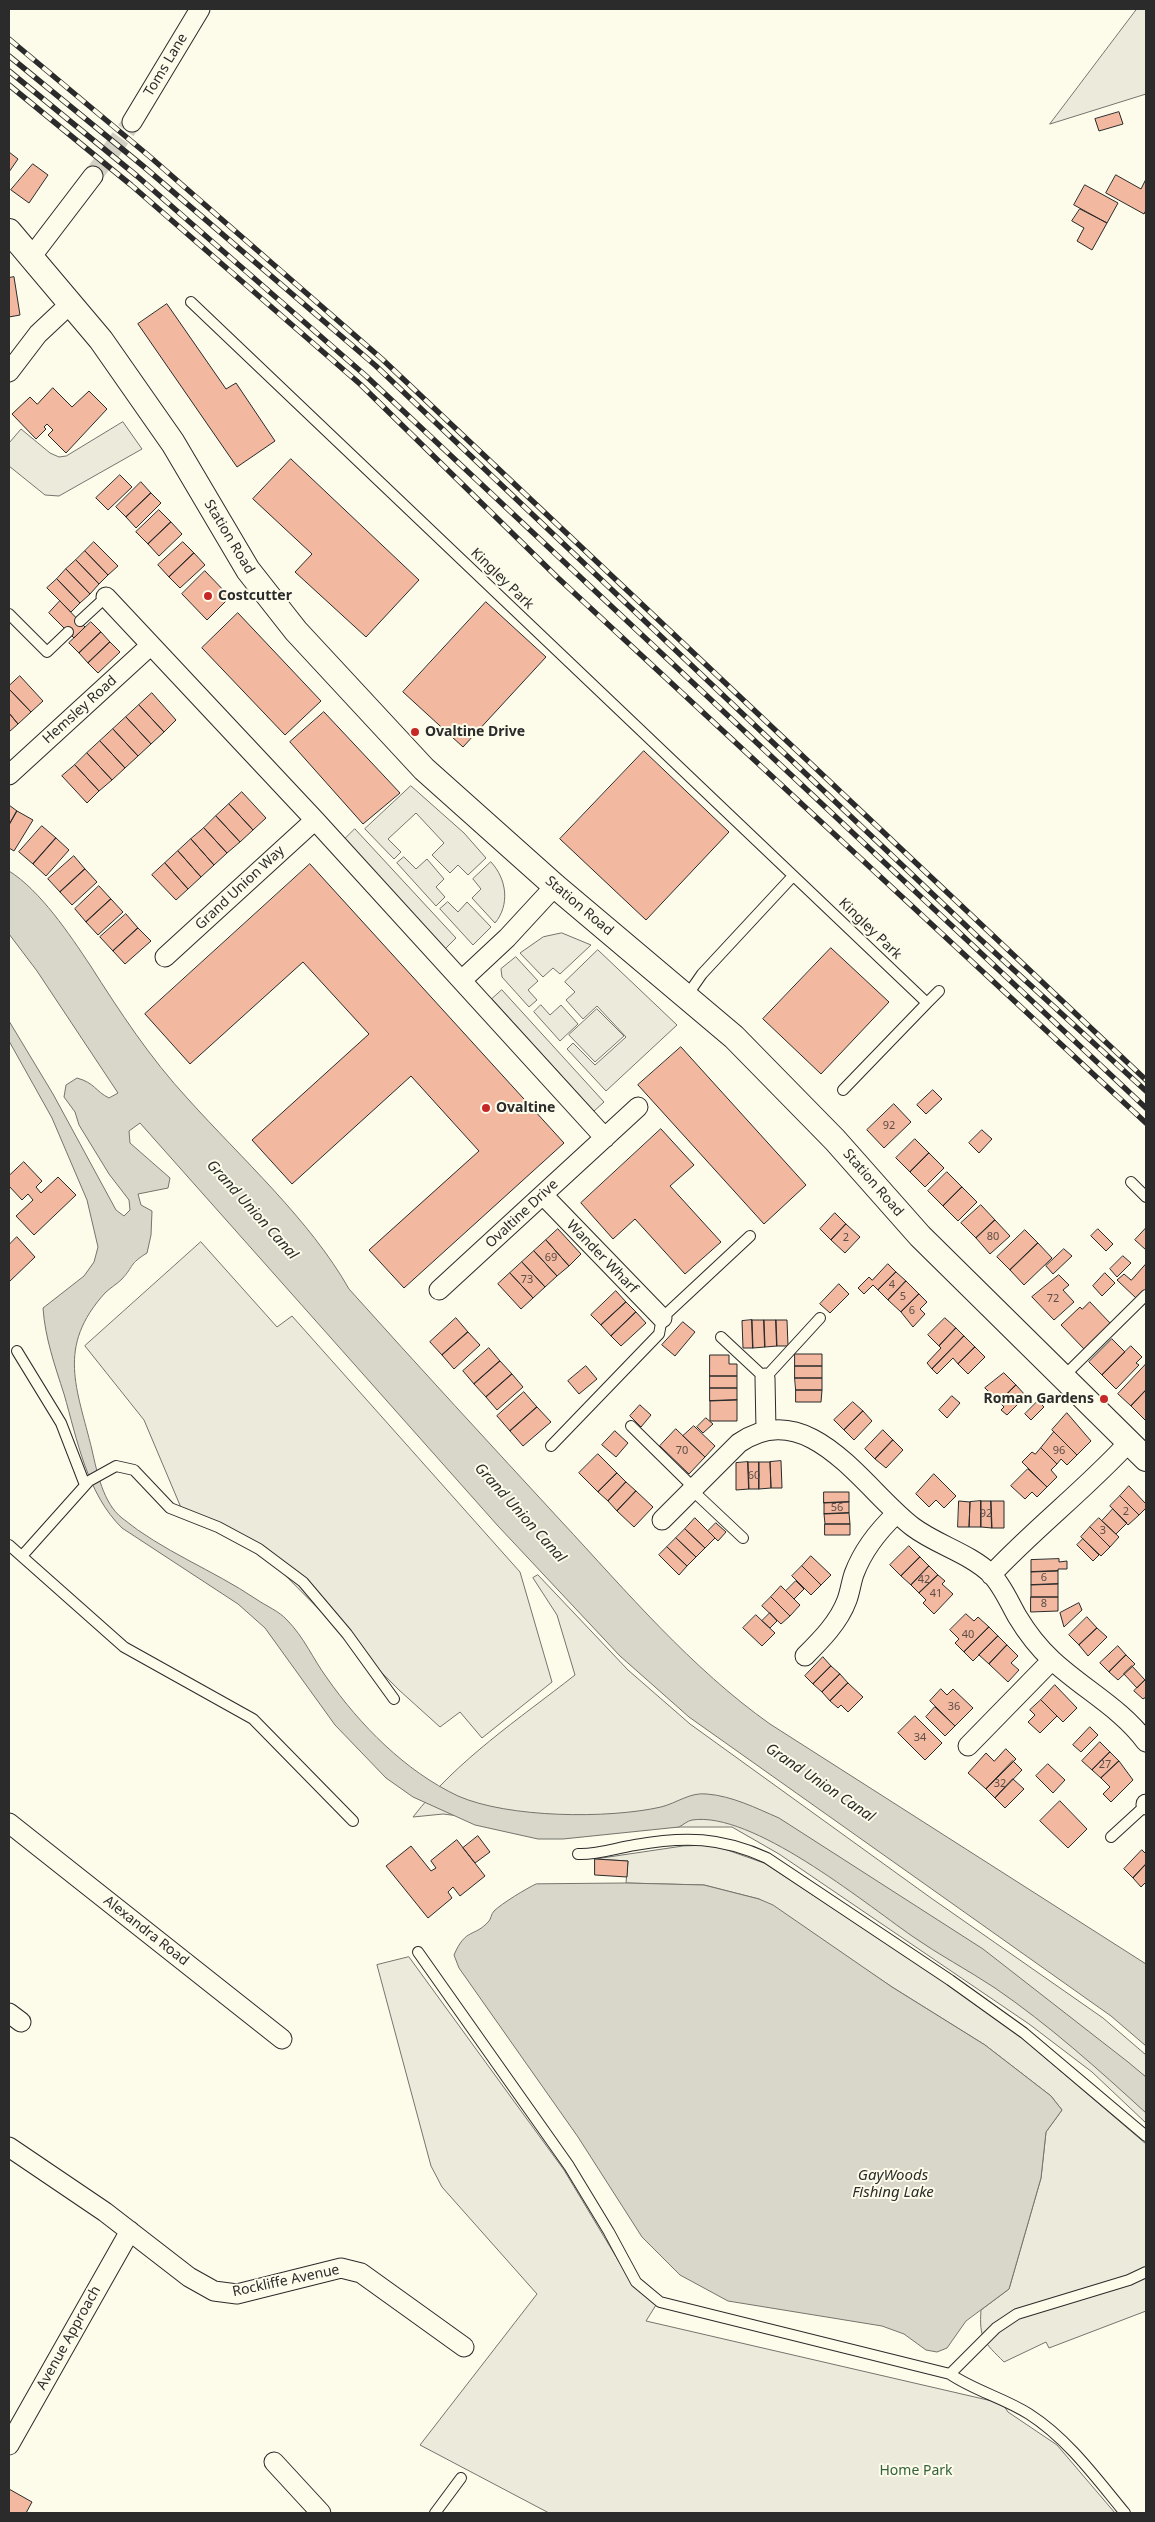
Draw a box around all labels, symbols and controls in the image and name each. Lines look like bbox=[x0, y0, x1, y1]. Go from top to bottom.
street label: Toms Lane bbox=[141, 30, 191, 100]
street label: Station Road bbox=[200, 497, 258, 577]
street label: Kingley Park bbox=[467, 545, 537, 613]
place label: Costcutter bbox=[218, 588, 292, 604]
marker: Costcutter bbox=[202, 590, 214, 602]
street label: Hemsley Road bbox=[40, 672, 120, 748]
place label: Ovaltine Drive bbox=[425, 724, 525, 740]
marker: Ovaltine Drive bbox=[409, 726, 421, 738]
street label: Grand Union Way bbox=[192, 842, 288, 934]
street label: Station Road bbox=[542, 873, 616, 939]
street label: Kingley Park bbox=[835, 895, 905, 963]
place label: Ovaltine bbox=[496, 1100, 555, 1116]
marker: Ovaltine bbox=[480, 1102, 492, 1114]
house number: 92 bbox=[883, 1119, 895, 1133]
street label: Station Road bbox=[839, 1146, 907, 1220]
water label: Grand Union Canal bbox=[203, 1157, 301, 1263]
street label: Ovaltine Drive bbox=[482, 1176, 562, 1252]
street label: Wander Wharf bbox=[563, 1217, 641, 1297]
house number: 80 bbox=[987, 1230, 999, 1244]
house number: 2 bbox=[843, 1231, 849, 1245]
house number: 69 bbox=[545, 1251, 557, 1265]
house number: 73 bbox=[521, 1273, 533, 1287]
house number: 4 bbox=[889, 1278, 895, 1292]
house number: 5 bbox=[900, 1290, 906, 1304]
house number: 72 bbox=[1047, 1292, 1059, 1306]
house number: 6 bbox=[909, 1304, 915, 1318]
place label: Roman Gardens bbox=[983, 1391, 1094, 1407]
marker: Roman Gardens bbox=[1098, 1393, 1110, 1405]
house number: 70 bbox=[676, 1444, 688, 1458]
house number: 96 bbox=[1053, 1444, 1065, 1458]
water label: Grand Union Canal bbox=[471, 1460, 569, 1566]
house number: 60 bbox=[748, 1469, 760, 1483]
house number: 56 bbox=[831, 1501, 843, 1515]
house number: 2 bbox=[1123, 1505, 1129, 1519]
house number: 92 bbox=[980, 1507, 992, 1521]
house number: 3 bbox=[1100, 1524, 1106, 1538]
house number: 6 bbox=[1041, 1571, 1047, 1585]
house number: 42 bbox=[918, 1573, 930, 1587]
house number: 41 bbox=[930, 1587, 942, 1601]
house number: 8 bbox=[1041, 1597, 1047, 1611]
house number: 40 bbox=[962, 1628, 974, 1642]
house number: 36 bbox=[948, 1700, 960, 1714]
house number: 34 bbox=[914, 1731, 926, 1745]
water label: Grand Union Canal bbox=[762, 1740, 878, 1826]
house number: 27 bbox=[1099, 1758, 1111, 1772]
house number: 32 bbox=[994, 1777, 1006, 1791]
street label: Alexandra Road bbox=[100, 1893, 192, 1969]
water label: GayWoods Fishing Lake bbox=[852, 2167, 934, 2202]
street label: Rockliffe Avenue bbox=[231, 2261, 341, 2301]
street label: Avenue Approach bbox=[33, 2283, 105, 2393]
park label: Home Park bbox=[879, 2463, 953, 2479]

